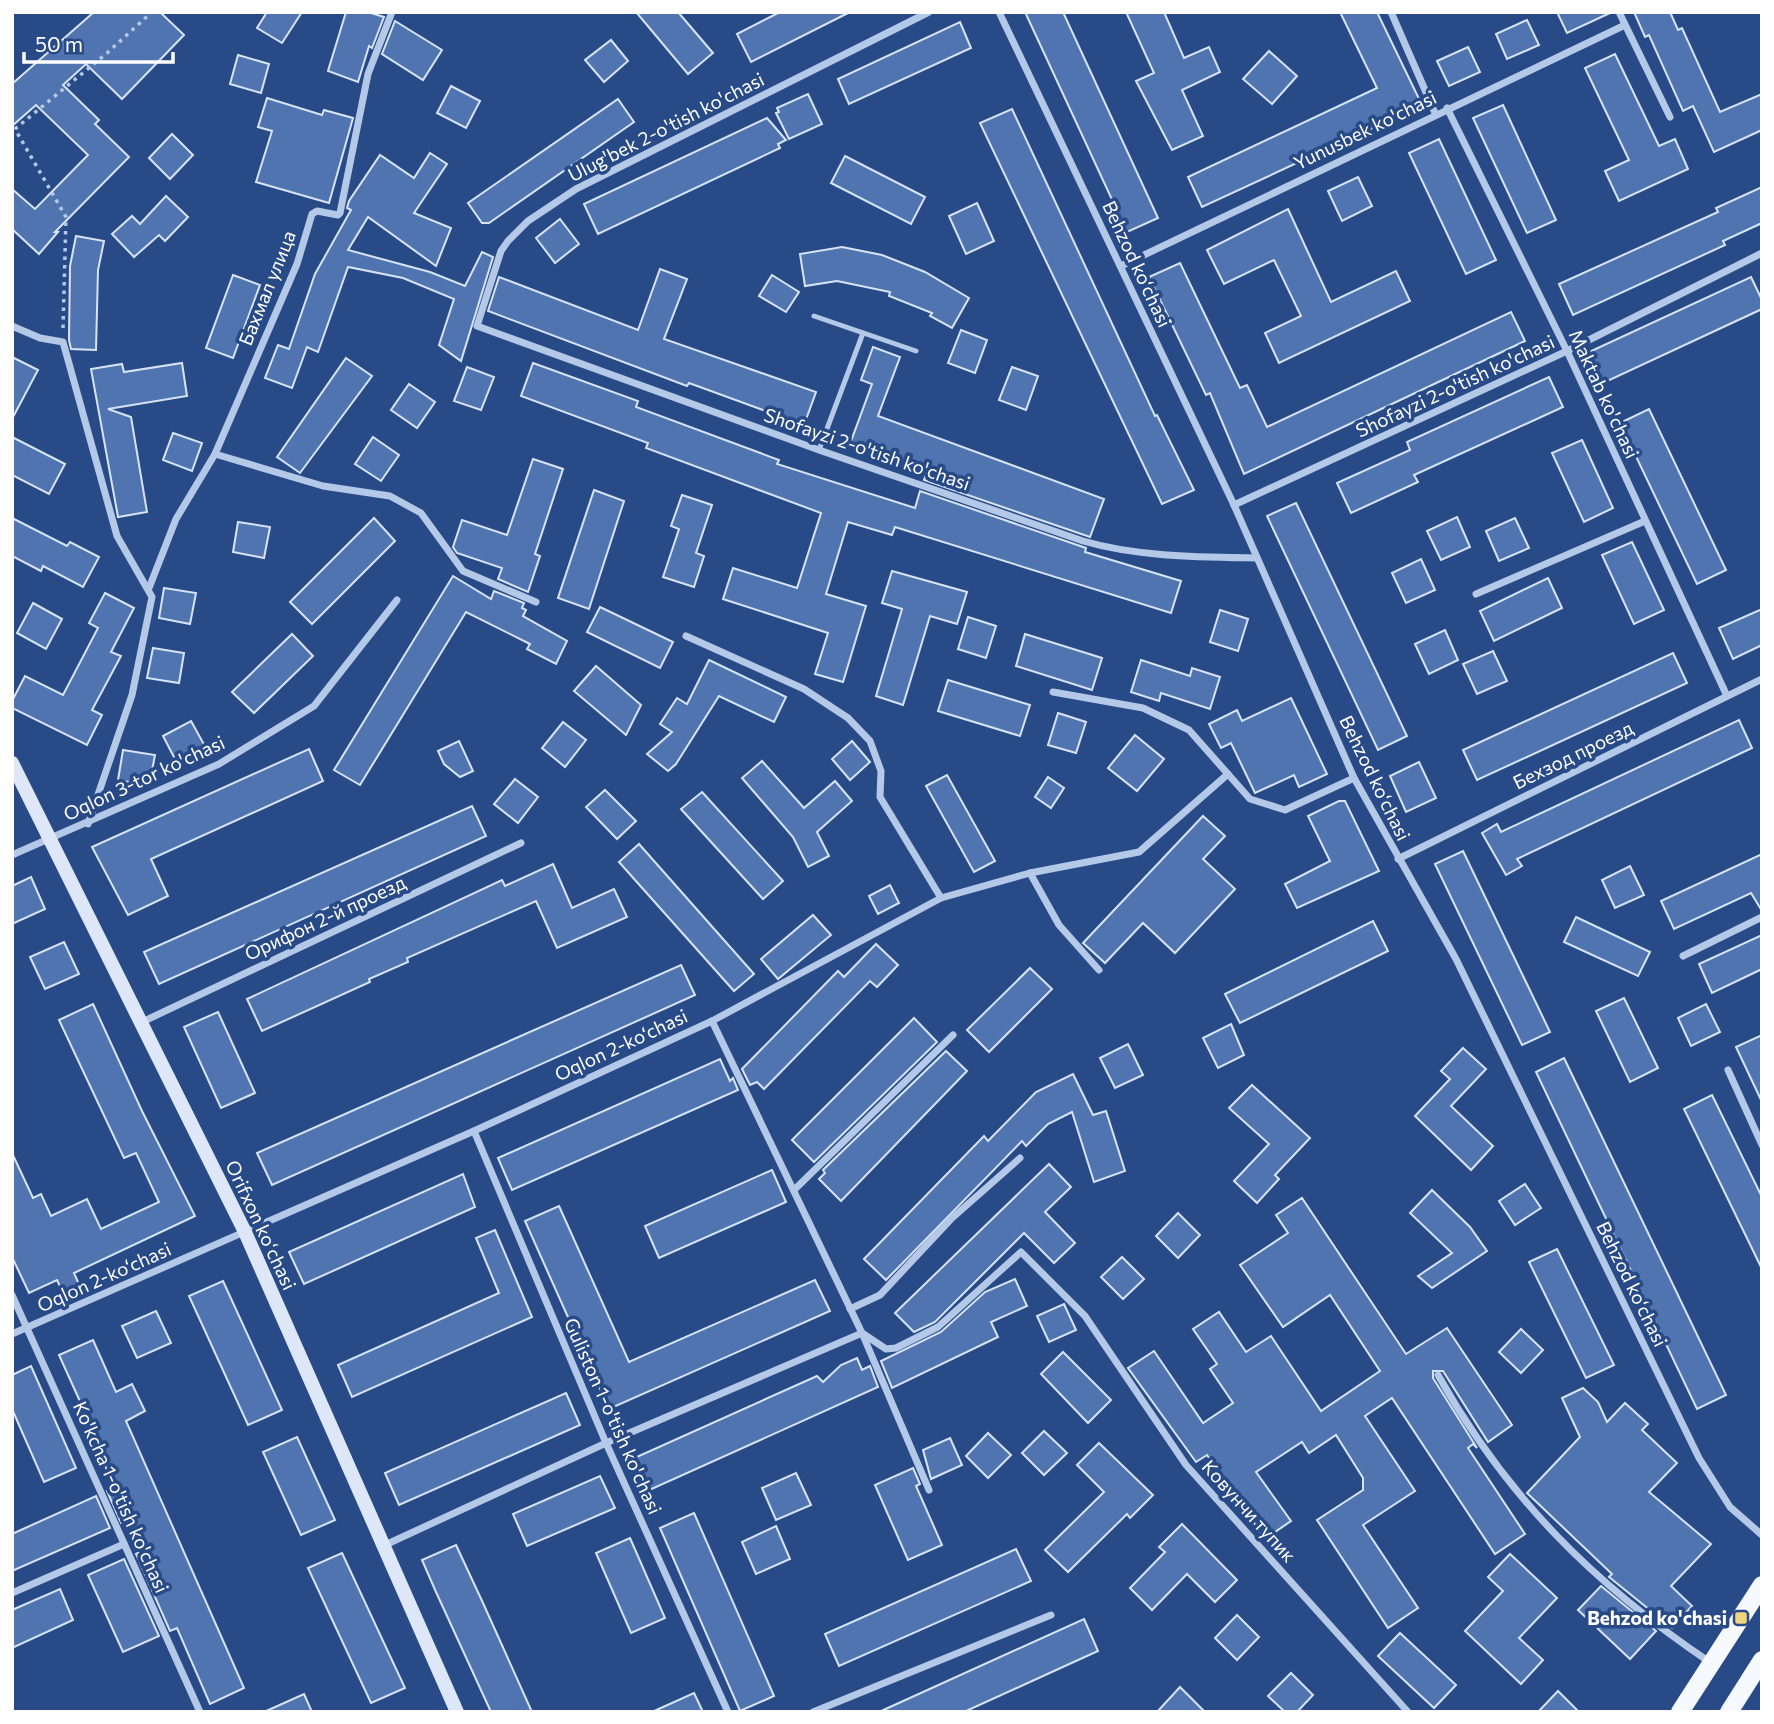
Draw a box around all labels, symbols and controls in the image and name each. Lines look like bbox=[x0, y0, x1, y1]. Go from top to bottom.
scale bar bbox=[24, 21, 173, 65]
text: 50 m bbox=[35, 31, 83, 56]
street label: Ulug'bek 2-o'tish ko'chasi bbox=[564, 67, 768, 186]
street label: Yunusbek ko'chasi bbox=[1290, 85, 1440, 174]
street label: Behzod ko‘chasi bbox=[1098, 197, 1177, 331]
street label: Бахмал улица bbox=[233, 227, 300, 349]
street label: Maktab ko'chasi bbox=[1565, 326, 1644, 462]
street label: Shofayzi 2-o'tish ko'chasi bbox=[1352, 329, 1558, 442]
street label: Shofayzi 2-o'tish ko'chasi bbox=[761, 402, 973, 495]
street label: Behzod ko‘chasi bbox=[1335, 711, 1416, 844]
street label: Бехзод проезд bbox=[1509, 716, 1637, 794]
street label: Oqlon 3-tor ko'chasi bbox=[60, 730, 228, 825]
street label: Орифон 2-й проезд bbox=[241, 870, 409, 965]
street label: Oqlon 2-ko‘chasi bbox=[551, 1004, 691, 1085]
street label: Orifxon koʻchasi bbox=[221, 1156, 302, 1293]
street label: Behzod ko‘chasi bbox=[1592, 1217, 1673, 1350]
street label: Oqlon 2-ko‘chasi bbox=[33, 1237, 174, 1316]
street label: Guliston 1-o'tish ko'chasi bbox=[560, 1314, 667, 1517]
street label: Ko'kcha 1-o'tish ko'chasi bbox=[69, 1398, 174, 1596]
street label: Ковунчи тупик bbox=[1198, 1455, 1301, 1566]
place label: Behzod ko'chasi bbox=[1587, 1606, 1727, 1629]
marker: Behzod ko'chasi bbox=[1733, 1610, 1749, 1626]

